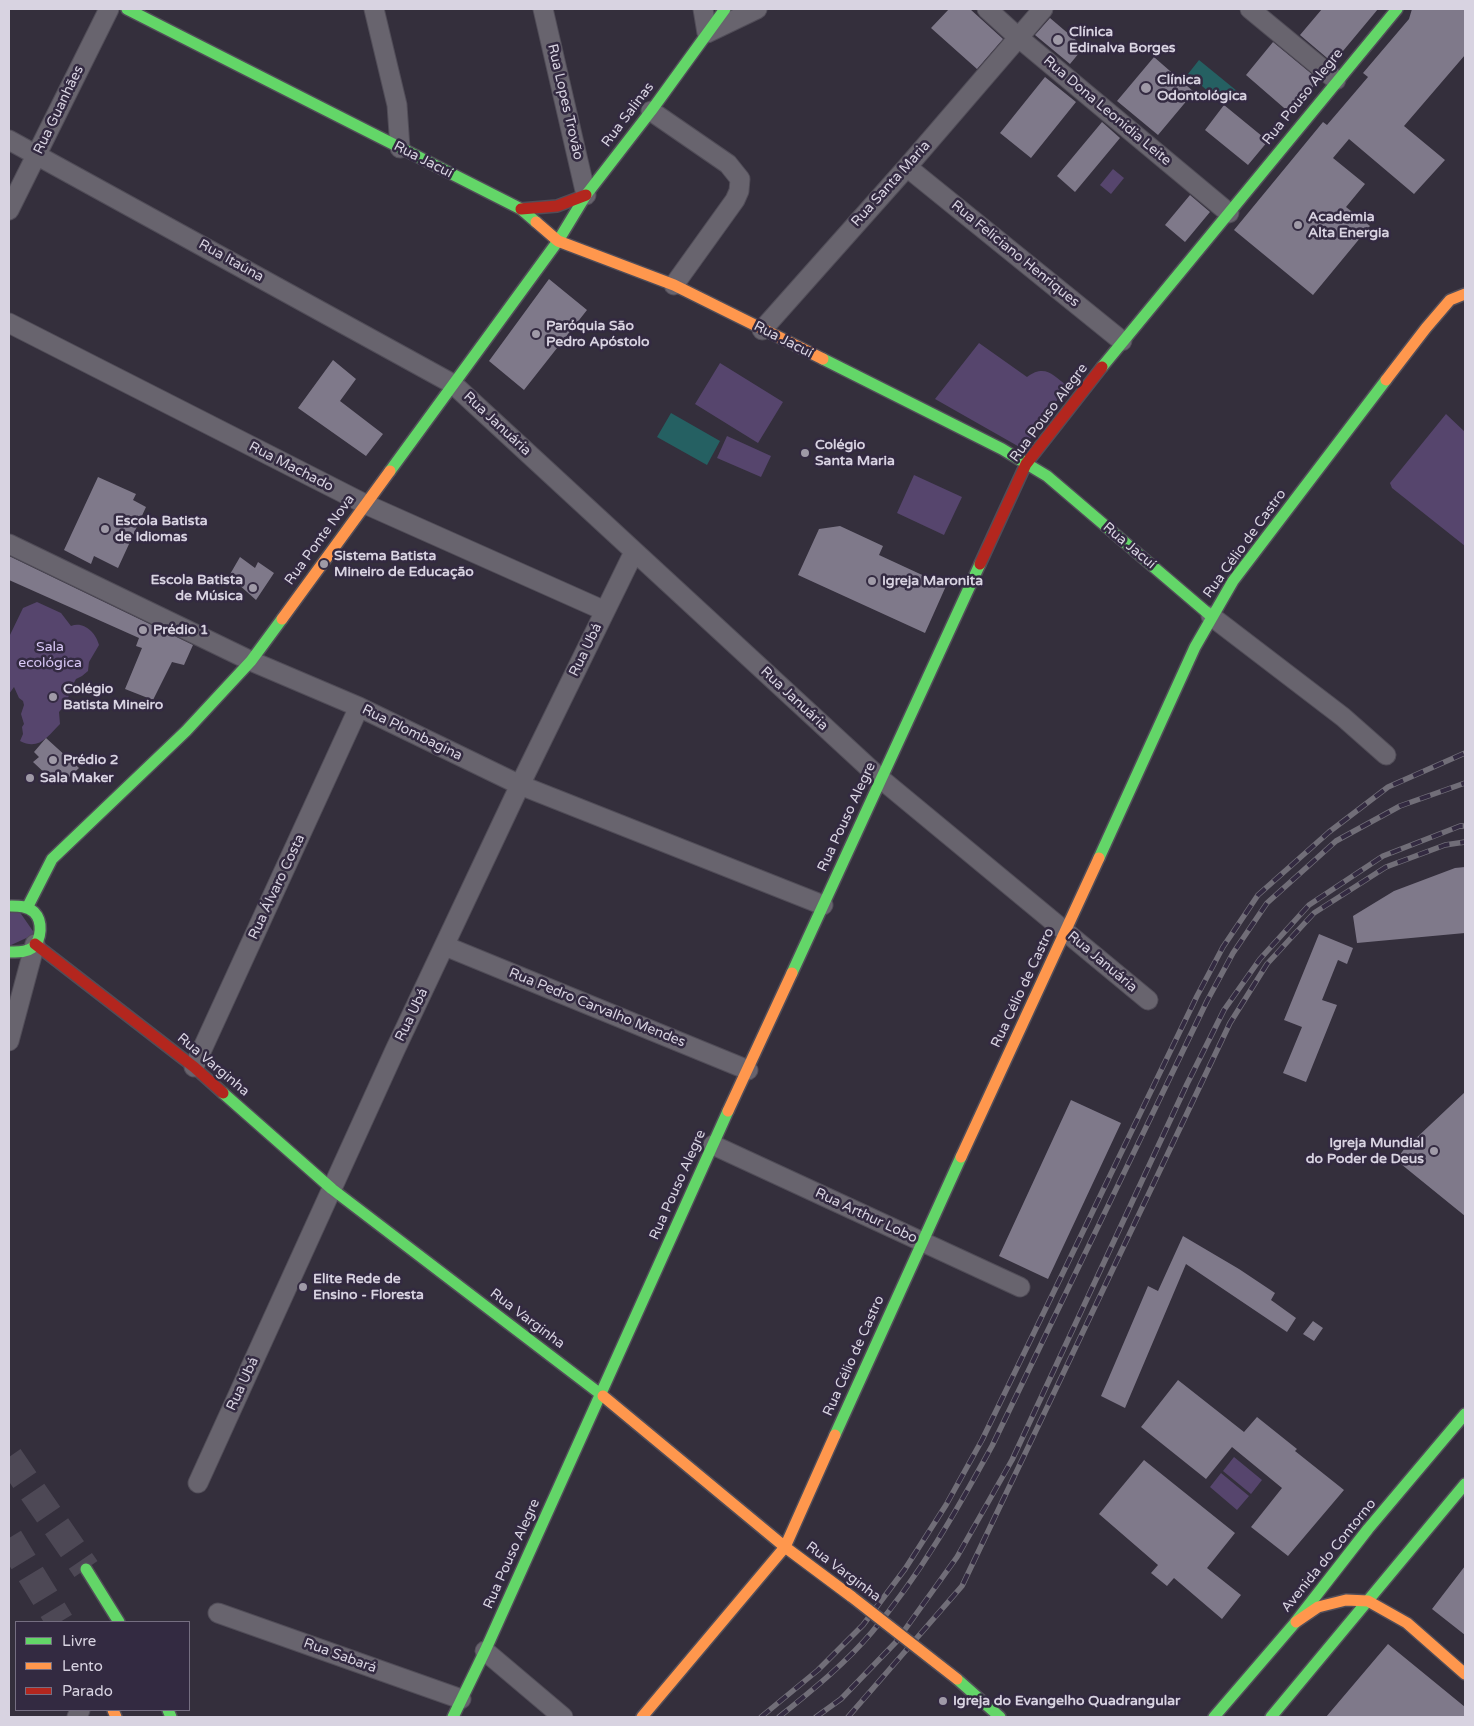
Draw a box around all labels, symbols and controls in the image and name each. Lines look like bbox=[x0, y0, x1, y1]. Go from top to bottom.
place label: Clínica Edinalva Borges bbox=[1069, 24, 1176, 56]
marker: Clínica Edinalva Borges bbox=[1051, 33, 1065, 47]
street label: Rua Lopes Trovão bbox=[543, 42, 587, 162]
street label: Rua Pouso Alegre bbox=[1259, 46, 1347, 148]
street label: Rua Dona Leonidia Leite bbox=[1040, 53, 1174, 169]
street label: Rua Guanhães bbox=[30, 63, 88, 157]
place label: Clínica Odontológica bbox=[1157, 72, 1247, 104]
street label: Rua Salinas bbox=[598, 79, 658, 151]
marker: Clínica Odontológica bbox=[1139, 81, 1153, 95]
street label: Rua Jacuí bbox=[391, 138, 455, 182]
street label: Rua Santa Maria bbox=[848, 138, 934, 230]
street label: Rua Feliciano Henriques bbox=[948, 197, 1082, 311]
place label: Academia Alta Energia bbox=[1308, 209, 1389, 242]
marker: Academia Alta Energia bbox=[1292, 219, 1304, 231]
street label: Rua Itaúna bbox=[195, 236, 267, 286]
place label: Paróquia São Pedro Apóstolo bbox=[546, 318, 649, 351]
street label: Rua Jacuí bbox=[751, 318, 815, 362]
marker: Paróquia São Pedro Apóstolo bbox=[530, 328, 542, 340]
street label: Rua Pouso Alegre bbox=[1007, 361, 1091, 465]
street label: Rua Januária bbox=[460, 389, 534, 459]
place label: Colégio Santa Maria bbox=[815, 437, 895, 470]
street label: Rua Machado bbox=[246, 438, 336, 496]
marker: Colégio Santa Maria bbox=[799, 447, 811, 459]
street label: Rua Célio de Castro bbox=[1200, 486, 1290, 602]
street label: Rua Ponte Nova bbox=[282, 492, 358, 588]
place label: Escola Batista de Idiomas bbox=[115, 513, 208, 546]
street label: Rua Jacuí bbox=[1099, 519, 1159, 573]
marker: Escola Batista de Idiomas bbox=[99, 523, 111, 535]
place label: Sistema Batista Mineiro de Educação bbox=[334, 548, 474, 580]
marker: Sistema Batista Mineiro de Educação bbox=[318, 558, 330, 570]
place label: Escola Batista de Música bbox=[150, 572, 243, 604]
place label: Igreja Maronita bbox=[882, 573, 983, 589]
marker: Igreja Maronita bbox=[866, 575, 878, 587]
marker: Escola Batista de Música bbox=[247, 582, 259, 594]
street label: Rua Ubá bbox=[566, 621, 606, 679]
place label: Prédio 1 bbox=[153, 622, 209, 638]
marker: Prédio 1 bbox=[137, 624, 149, 636]
park label: Sala ecológica bbox=[18, 639, 82, 672]
street label: Rua Januária bbox=[757, 664, 831, 734]
place label: Colégio Batista Mineiro bbox=[63, 681, 163, 714]
marker: Colégio Batista Mineiro bbox=[47, 691, 59, 703]
street label: Rua Plombagina bbox=[359, 701, 465, 765]
place label: Prédio 2 bbox=[63, 752, 119, 768]
marker: Prédio 2 bbox=[47, 754, 59, 766]
street label: Rua Pouso Alegre bbox=[814, 760, 880, 874]
place label: Sala Maker bbox=[40, 770, 114, 786]
marker: Sala Maker bbox=[24, 772, 36, 784]
street label: Rua Álvaro Costa bbox=[245, 832, 309, 942]
street label: Rua Célio de Castro bbox=[988, 925, 1058, 1051]
street label: Rua Januária bbox=[1064, 928, 1140, 996]
street label: Rua Pedro Carvalho Mendes bbox=[506, 965, 688, 1051]
street label: Rua Ubá bbox=[392, 986, 432, 1044]
street label: Rua Varginha bbox=[173, 1030, 253, 1100]
street label: Rua Pouso Alegre bbox=[646, 1127, 710, 1243]
place label: Igreja Mundial do Poder de Deus bbox=[1306, 1135, 1424, 1168]
marker: Igreja Mundial do Poder de Deus bbox=[1428, 1145, 1440, 1157]
street label: Rua Arthur Lobo bbox=[812, 1185, 920, 1247]
place label: Elite Rede de Ensino - Floresta bbox=[313, 1271, 424, 1304]
marker: Elite Rede de Ensino - Floresta bbox=[297, 1281, 309, 1293]
street label: Rua Varginha bbox=[486, 1285, 568, 1353]
street label: Rua Célio de Castro bbox=[820, 1293, 888, 1419]
street label: Rua Ubá bbox=[223, 1355, 263, 1413]
street label: Rua Pouso Alegre bbox=[480, 1496, 544, 1612]
street label: Avenida do Contorno bbox=[1278, 1496, 1380, 1616]
street label: Rua Varginha bbox=[802, 1538, 884, 1606]
legend bbox=[15, 1621, 190, 1711]
text: Livre bbox=[62, 1632, 96, 1650]
street label: Rua Sabará bbox=[301, 1635, 379, 1677]
text: Lento bbox=[62, 1657, 103, 1675]
text: Parado bbox=[62, 1682, 113, 1700]
place label: Igreja do Evangelho Quadrangular bbox=[953, 1693, 1180, 1709]
marker: Igreja do Evangelho Quadrangular bbox=[937, 1695, 949, 1707]

